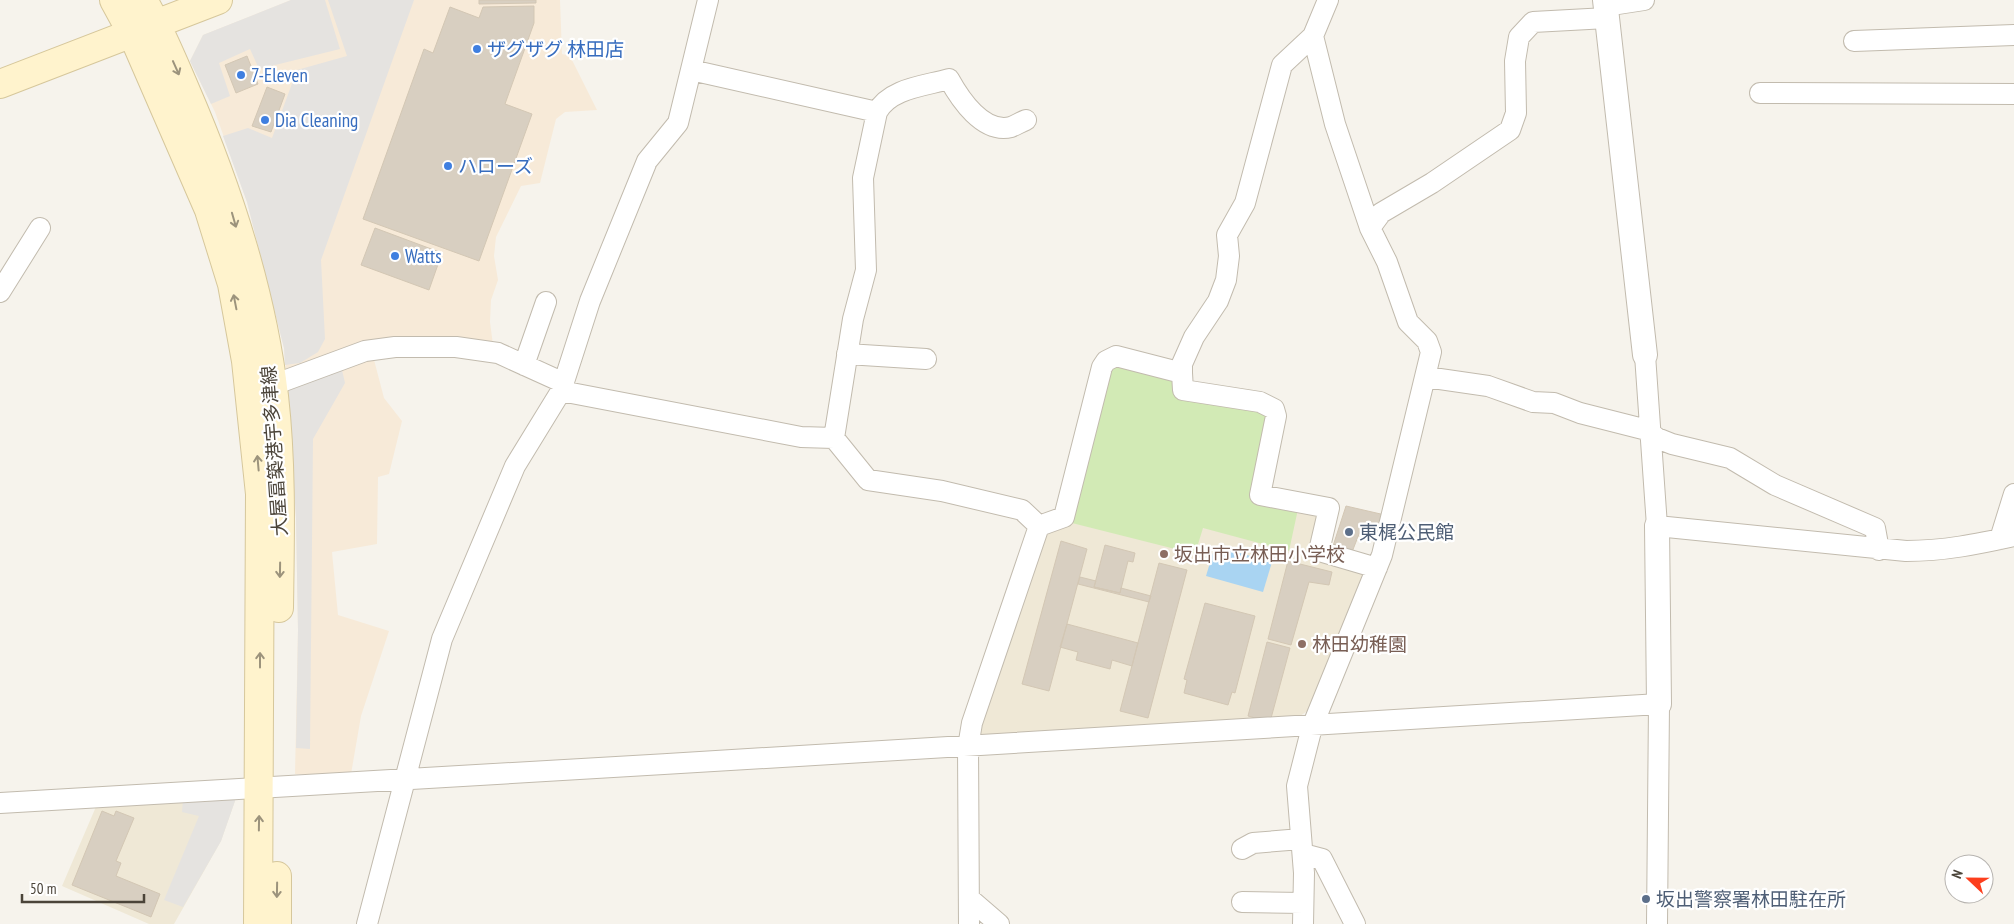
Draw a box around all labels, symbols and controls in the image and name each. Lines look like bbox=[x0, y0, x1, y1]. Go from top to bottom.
place label: ザグザグ 林田店 bbox=[487, 37, 624, 61]
marker: ザグザグ 林田店 bbox=[471, 43, 483, 55]
one-way arrow bbox=[172, 60, 182, 75]
place label: 7-Eleven bbox=[251, 63, 308, 87]
marker: 7-Eleven bbox=[235, 69, 247, 81]
place label: Dia Cleaning bbox=[275, 108, 358, 132]
marker: Dia Cleaning bbox=[259, 114, 271, 126]
place label: ハローズ bbox=[458, 154, 533, 178]
marker: ハローズ bbox=[442, 160, 454, 172]
one-way arrow bbox=[230, 211, 239, 227]
place label: Watts bbox=[405, 244, 442, 268]
marker: Watts bbox=[389, 250, 401, 262]
one-way arrow bbox=[230, 295, 239, 311]
street label: 大屋冨築港宇多津線 bbox=[256, 365, 292, 537]
one-way arrow bbox=[253, 455, 263, 471]
place label: 東梶公民館 bbox=[1359, 520, 1454, 544]
marker: 東梶公民館 bbox=[1343, 526, 1355, 538]
place label: 坂出市立林田小学校 bbox=[1174, 542, 1345, 566]
marker: 坂出市立林田小学校 bbox=[1158, 548, 1170, 560]
one-way arrow bbox=[275, 561, 285, 577]
place label: 林田幼稚園 bbox=[1312, 632, 1407, 656]
marker: 林田幼稚園 bbox=[1296, 638, 1308, 650]
one-way arrow bbox=[255, 653, 265, 669]
one-way arrow bbox=[254, 815, 264, 832]
north arrow bbox=[1944, 854, 1994, 904]
text: N bbox=[1947, 867, 1967, 881]
scale bar bbox=[22, 872, 145, 904]
text: 50 m bbox=[30, 879, 56, 898]
one-way arrow bbox=[272, 881, 282, 897]
place label: 坂出警察署林田駐在所 bbox=[1656, 887, 1846, 911]
marker: 坂出警察署林田駐在所 bbox=[1640, 893, 1652, 905]

